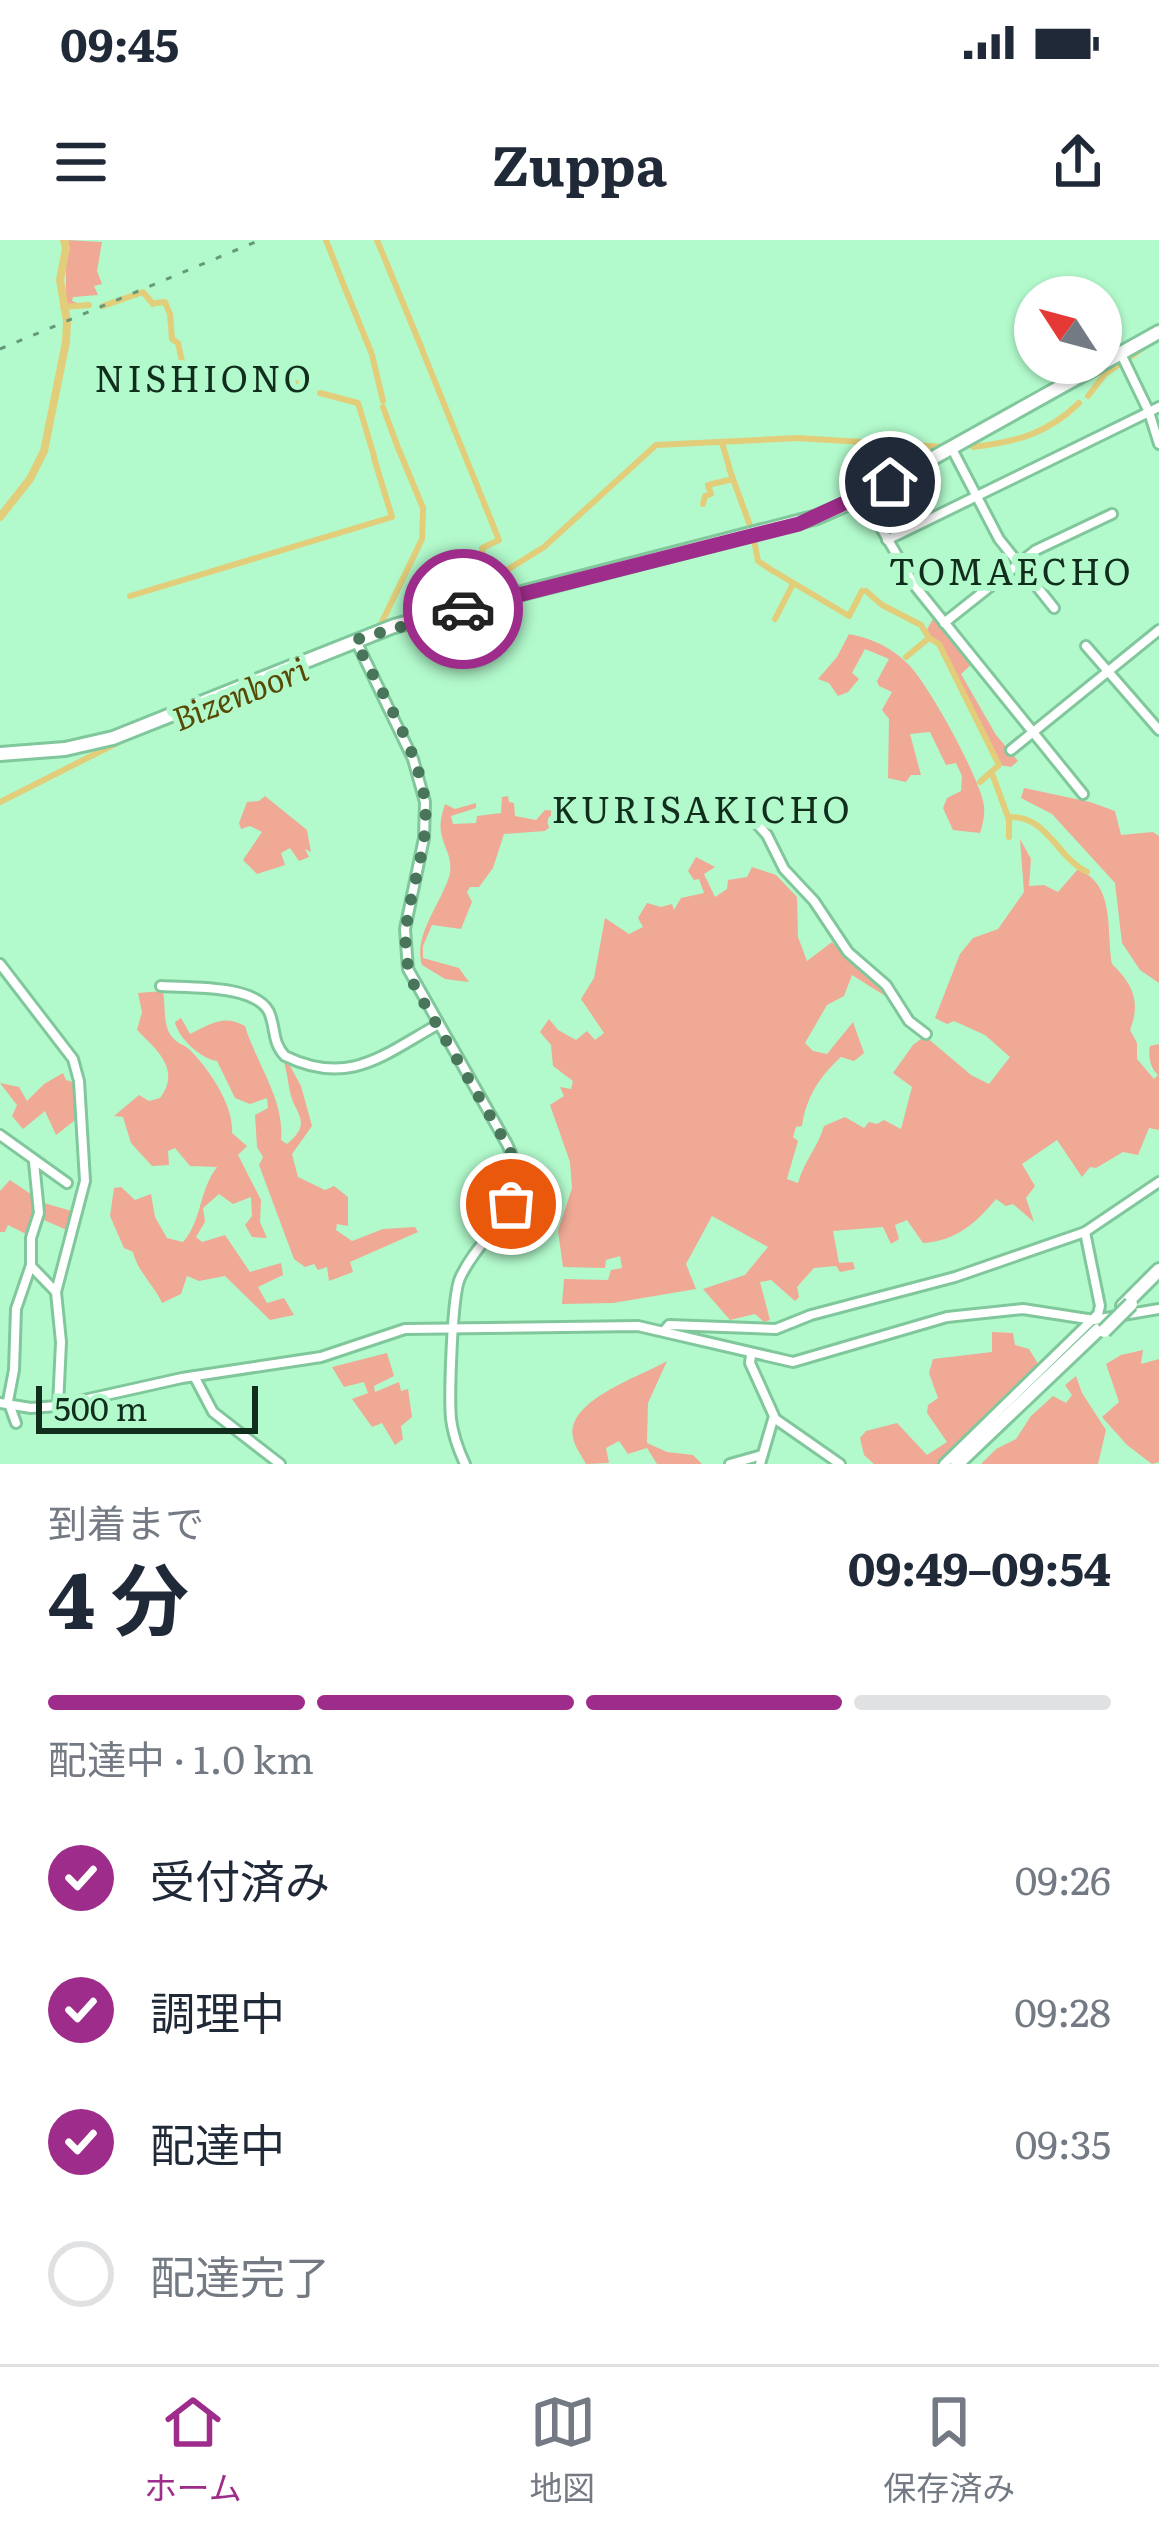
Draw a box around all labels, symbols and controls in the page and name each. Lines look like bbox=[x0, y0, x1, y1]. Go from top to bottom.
text: 09:45 bbox=[60, 9, 179, 76]
text: Zuppa bbox=[492, 122, 667, 203]
icon: menu bbox=[48, 129, 114, 195]
icon: share bbox=[1045, 129, 1111, 195]
north arrow bbox=[1014, 276, 1122, 384]
map controls bbox=[1014, 276, 1122, 384]
district label: NISHIONO bbox=[94, 350, 314, 403]
pin bbox=[839, 431, 941, 533]
icon: home bbox=[857, 449, 923, 515]
district label: TOMAECHO bbox=[888, 543, 1134, 596]
courier bbox=[403, 549, 523, 669]
icon: car bbox=[430, 576, 496, 642]
water label: Bizenbori bbox=[164, 643, 314, 741]
district label: KURISAKICHO bbox=[551, 781, 853, 834]
pin bbox=[460, 1153, 562, 1255]
icon: bag bbox=[478, 1171, 544, 1237]
scale bar bbox=[36, 1380, 258, 1433]
text: 500 m bbox=[54, 1382, 148, 1431]
text: 到着まで bbox=[48, 1492, 204, 1550]
text: 09:49–09:54 bbox=[848, 1533, 1111, 1600]
text: 4 分 bbox=[48, 1537, 189, 1653]
text: 配達中 · 1.0 km bbox=[48, 1728, 314, 1786]
icon: check bbox=[48, 1845, 114, 1911]
text: 受付済み bbox=[150, 1845, 330, 1912]
text: 09:26 bbox=[1015, 1849, 1111, 1907]
icon: check bbox=[48, 1977, 114, 2043]
text: 調理中 bbox=[150, 1977, 285, 2044]
text: 09:28 bbox=[1014, 1981, 1111, 2039]
icon: check bbox=[48, 2109, 114, 2175]
text: 配達中 bbox=[150, 2109, 285, 2176]
text: 09:35 bbox=[1015, 2113, 1111, 2171]
text: 配達完了 bbox=[150, 2241, 330, 2308]
tab: ホーム bbox=[144, 2389, 242, 2510]
tab: 地図 bbox=[530, 2389, 596, 2510]
tab: 保存済み bbox=[883, 2389, 1015, 2510]

